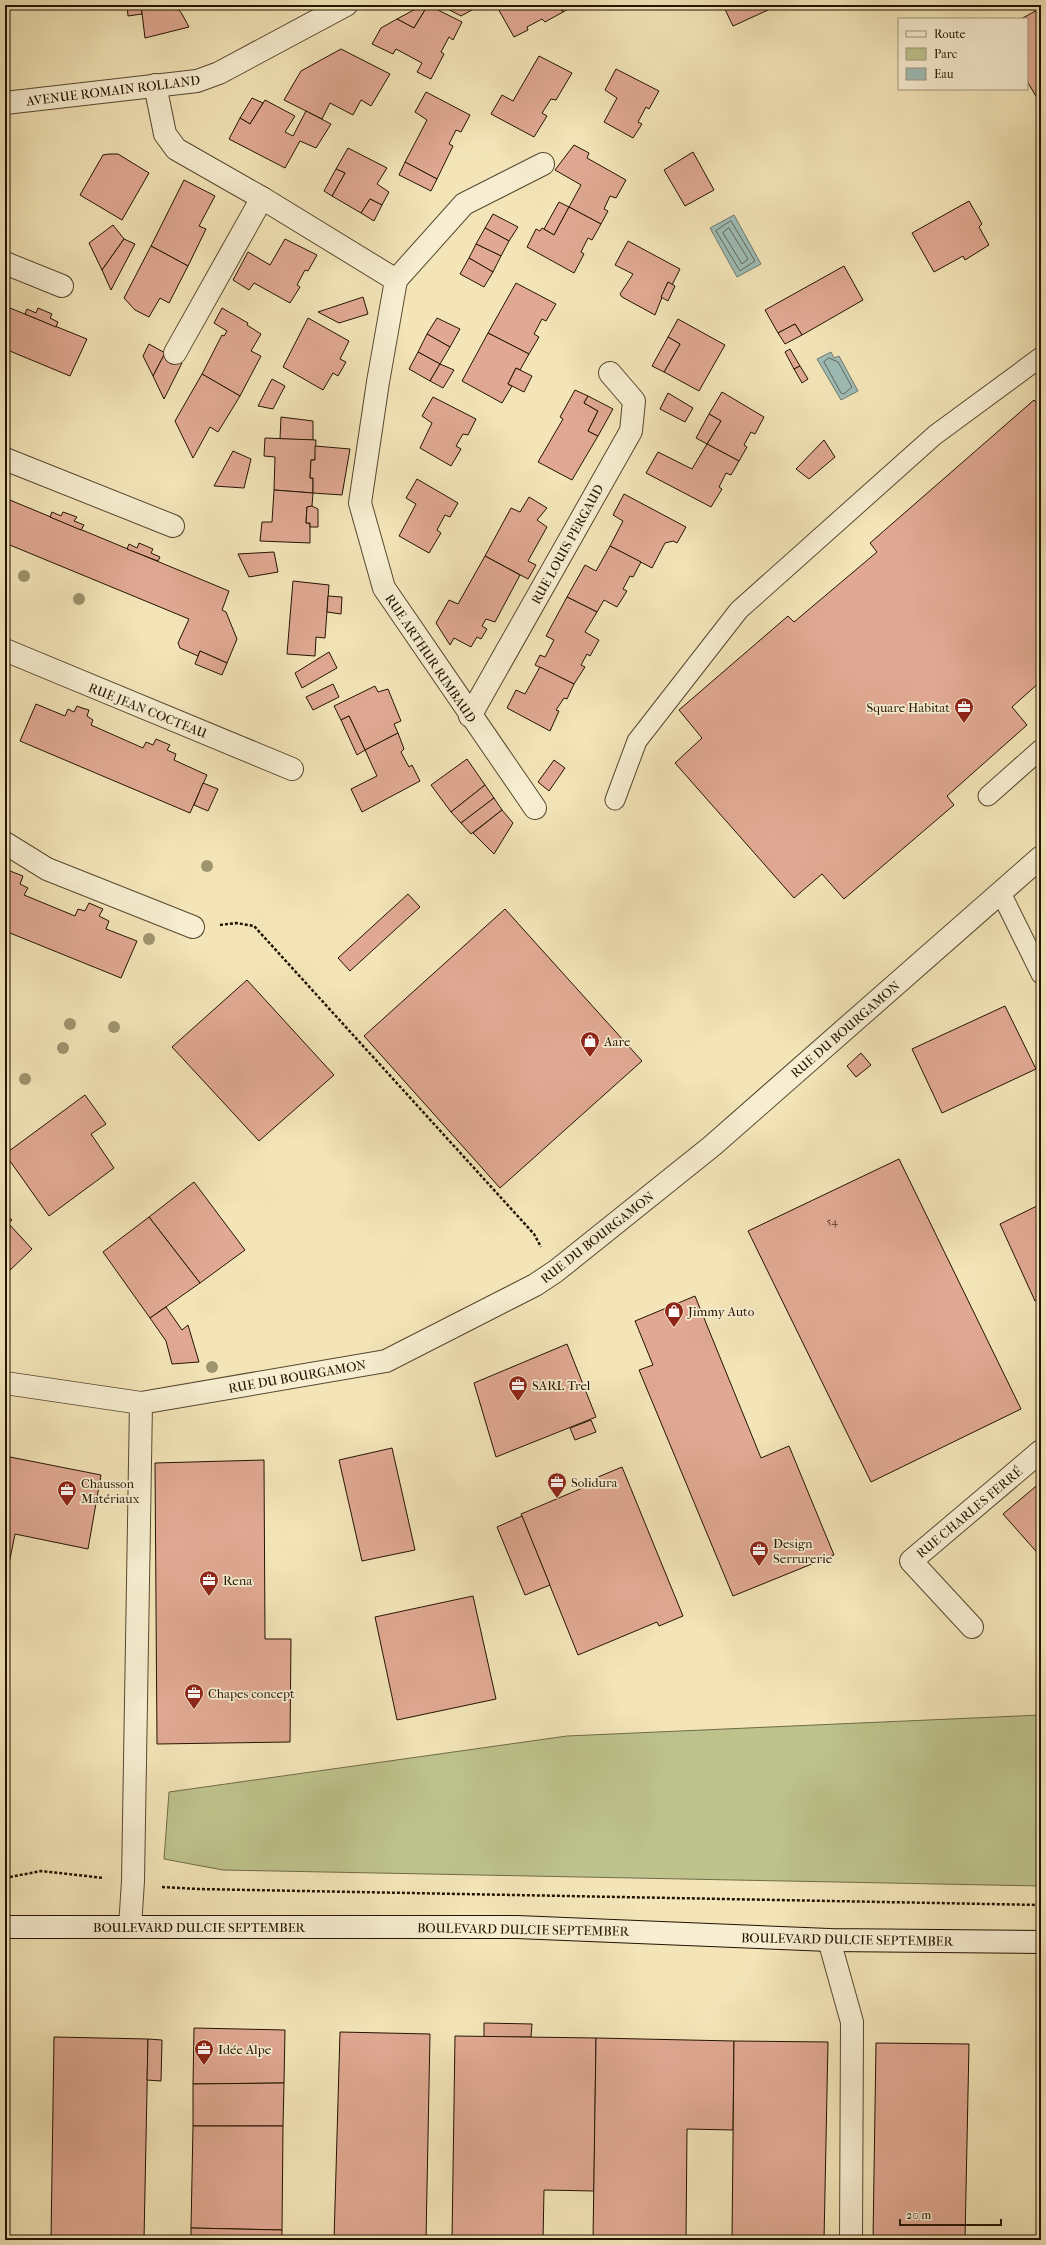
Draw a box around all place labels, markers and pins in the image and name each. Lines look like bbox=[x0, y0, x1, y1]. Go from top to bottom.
office icon: Square Habitat bbox=[953, 696, 975, 724]
place label: Square Habitat bbox=[866, 700, 950, 715]
shop icon: Aare bbox=[579, 1030, 601, 1058]
place label: Aare bbox=[603, 1034, 631, 1049]
shop icon: Jimmy Auto bbox=[663, 1300, 685, 1328]
place label: Jimmy Auto bbox=[687, 1304, 755, 1319]
office icon: SARL Trel bbox=[507, 1374, 529, 1402]
place label: SARL Trel bbox=[532, 1378, 591, 1393]
office icon: Solidura bbox=[546, 1471, 568, 1499]
place label: Solidura bbox=[571, 1475, 618, 1490]
place label: Chausson Matériaux bbox=[81, 1476, 140, 1506]
office icon: Chausson Matériaux bbox=[56, 1479, 78, 1507]
place label: Design Serrurerie bbox=[773, 1536, 833, 1566]
office icon: Design Serrurerie bbox=[748, 1539, 770, 1567]
office icon: Rena bbox=[198, 1569, 220, 1597]
place label: Rena bbox=[223, 1573, 253, 1588]
office icon: Chapes concept bbox=[183, 1682, 205, 1710]
place label: Chapes concept bbox=[208, 1686, 295, 1701]
office icon: Idée Alpe bbox=[193, 2038, 215, 2066]
place label: Idée Alpe bbox=[218, 2042, 272, 2057]

